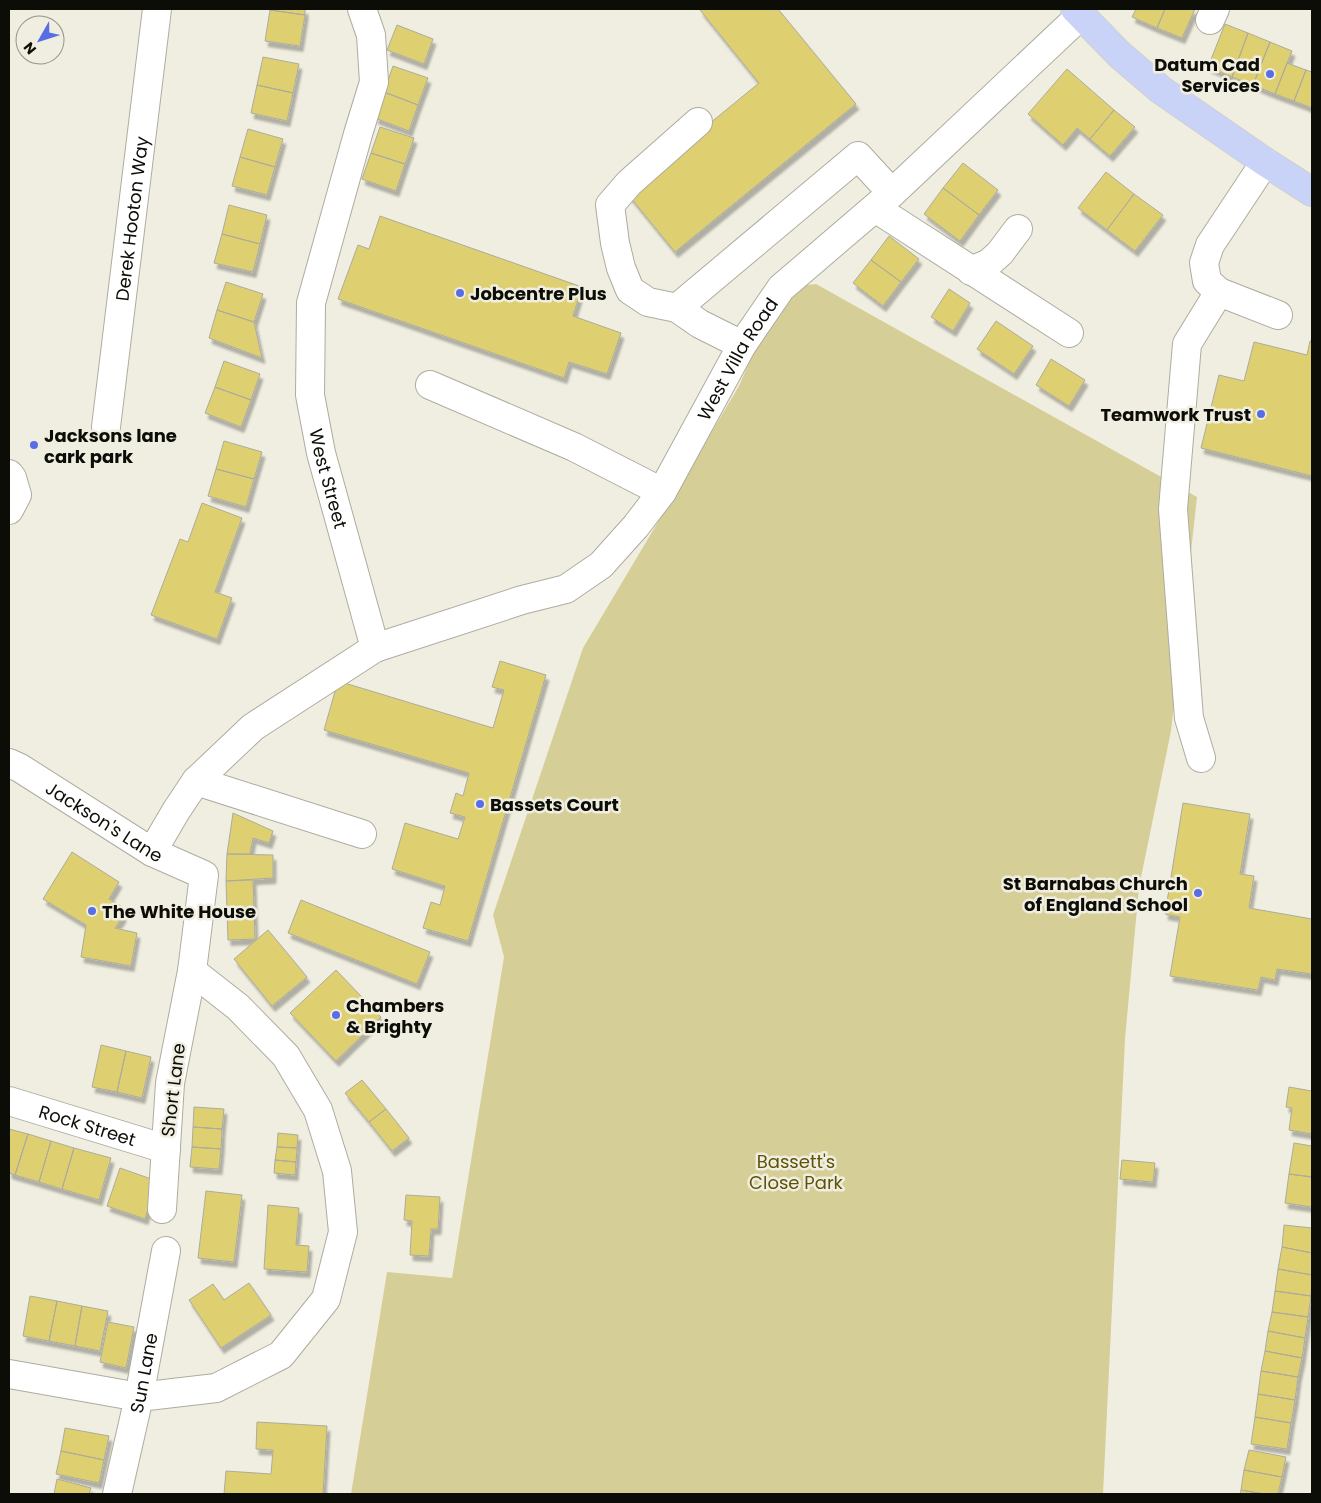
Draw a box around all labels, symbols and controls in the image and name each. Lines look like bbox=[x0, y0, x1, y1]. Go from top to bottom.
north arrow bbox=[15, 15, 65, 65]
text: N bbox=[19, 38, 41, 59]
place label: Datum Cad Services bbox=[1154, 52, 1260, 98]
marker: Datum Cad Services bbox=[1264, 68, 1276, 80]
street label: Derek Hooton Way bbox=[109, 135, 154, 302]
place label: Jobcentre Plus bbox=[470, 281, 607, 306]
marker: Jobcentre Plus bbox=[454, 287, 466, 299]
street label: West Villa Road bbox=[691, 293, 783, 425]
place label: Teamwork Trust bbox=[1100, 402, 1251, 427]
marker: Teamwork Trust bbox=[1255, 408, 1267, 420]
place label: Jacksons lane cark park bbox=[44, 423, 177, 469]
street label: West Street bbox=[304, 426, 354, 531]
marker: Jacksons lane cark park bbox=[28, 439, 40, 451]
street label: Jackson's Lane bbox=[41, 775, 167, 868]
place label: Bassets Court bbox=[490, 792, 619, 817]
marker: Bassets Court bbox=[474, 798, 486, 810]
place label: St Barnabas Church of England School bbox=[1003, 871, 1188, 917]
marker: St Barnabas Church of England School bbox=[1192, 887, 1204, 899]
place label: The White House bbox=[102, 899, 256, 924]
marker: The White House bbox=[86, 905, 98, 917]
place label: Chambers & Brighty bbox=[346, 993, 444, 1039]
marker: Chambers & Brighty bbox=[330, 1009, 342, 1021]
street label: Short Lane bbox=[155, 1042, 191, 1138]
street label: Rock Street bbox=[36, 1098, 139, 1152]
park label: Bassett's Close Park bbox=[749, 1149, 844, 1195]
street label: Sun Lane bbox=[123, 1331, 163, 1415]

